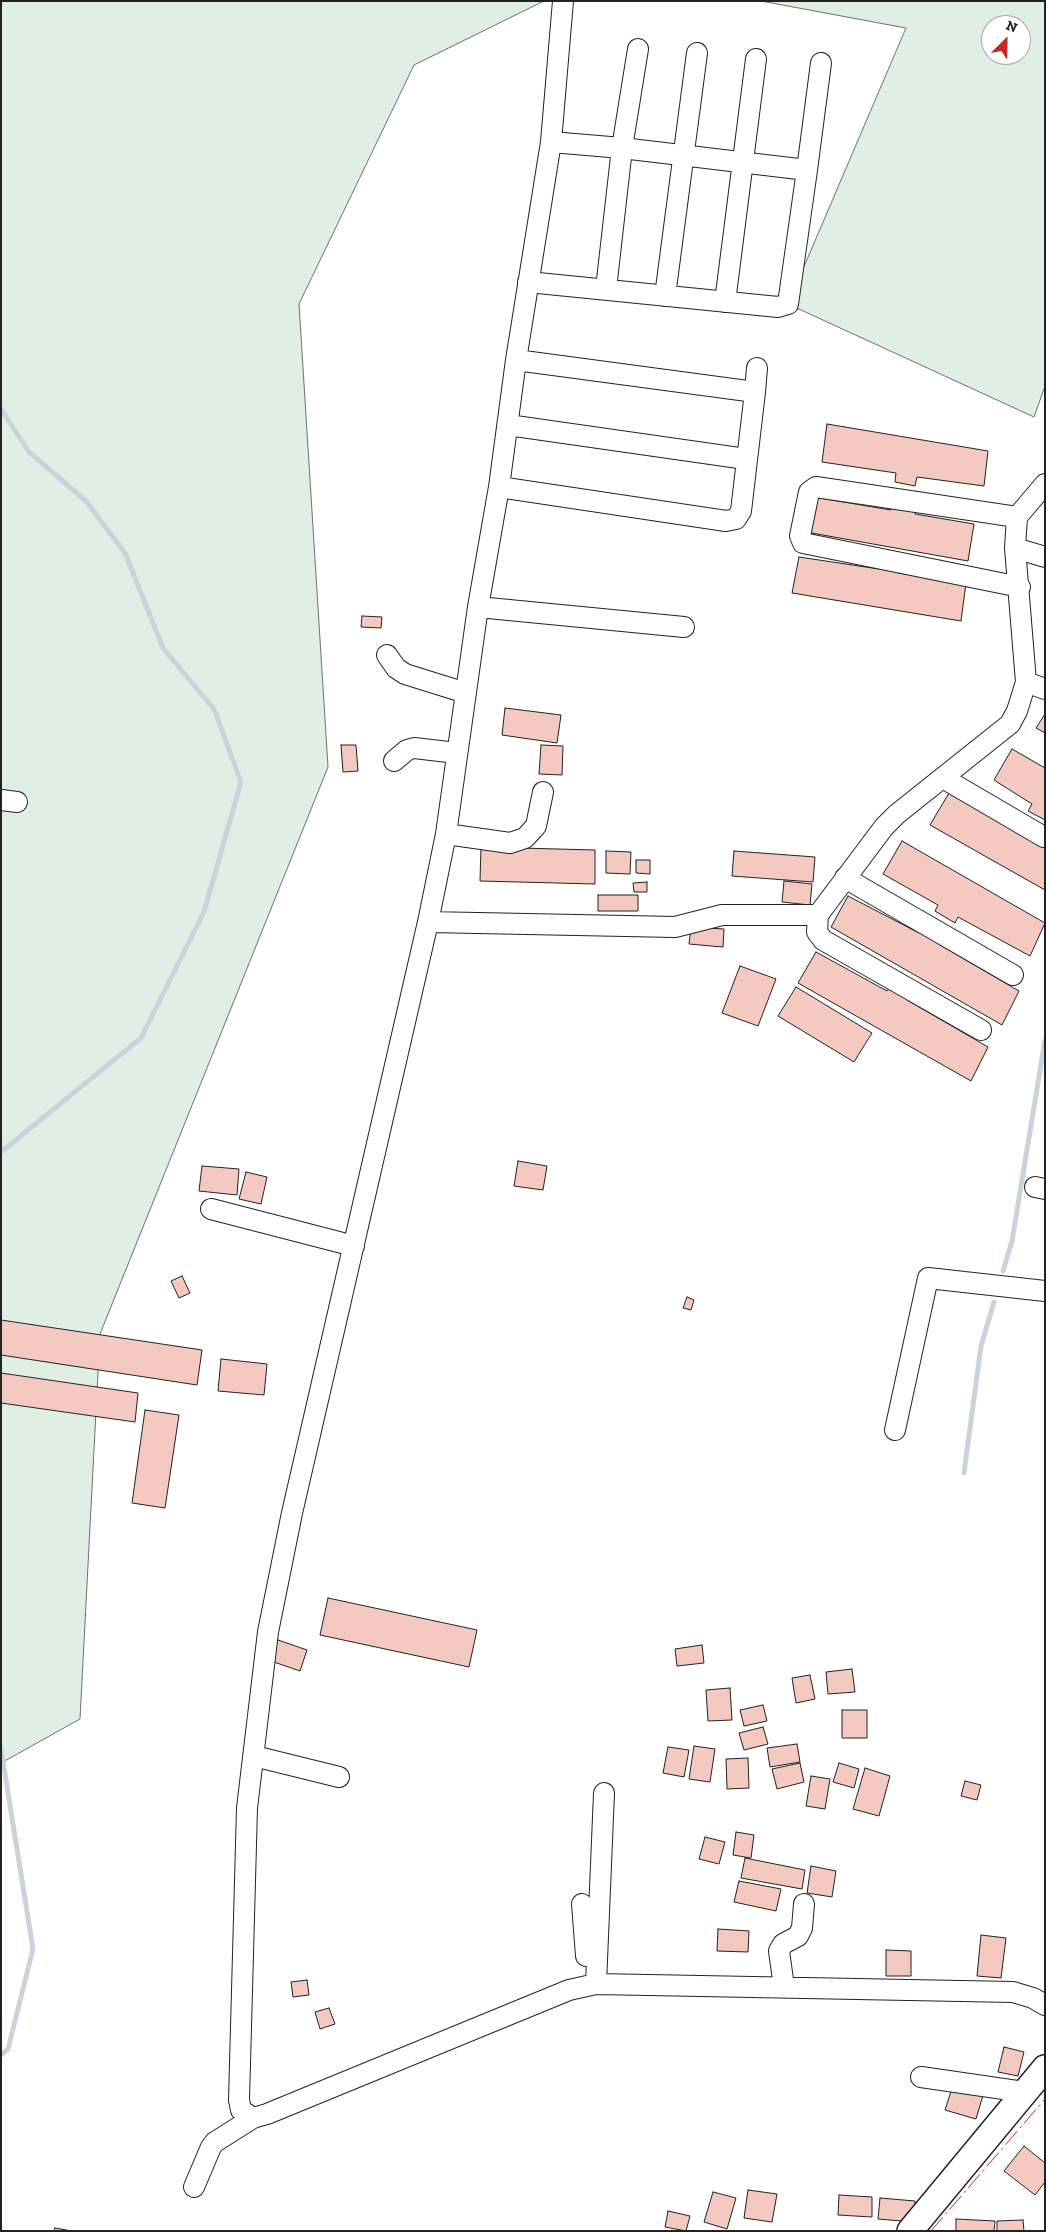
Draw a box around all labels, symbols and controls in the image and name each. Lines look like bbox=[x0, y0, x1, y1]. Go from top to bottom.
north arrow bbox=[981, 15, 1031, 65]
text: N bbox=[1003, 17, 1020, 37]

